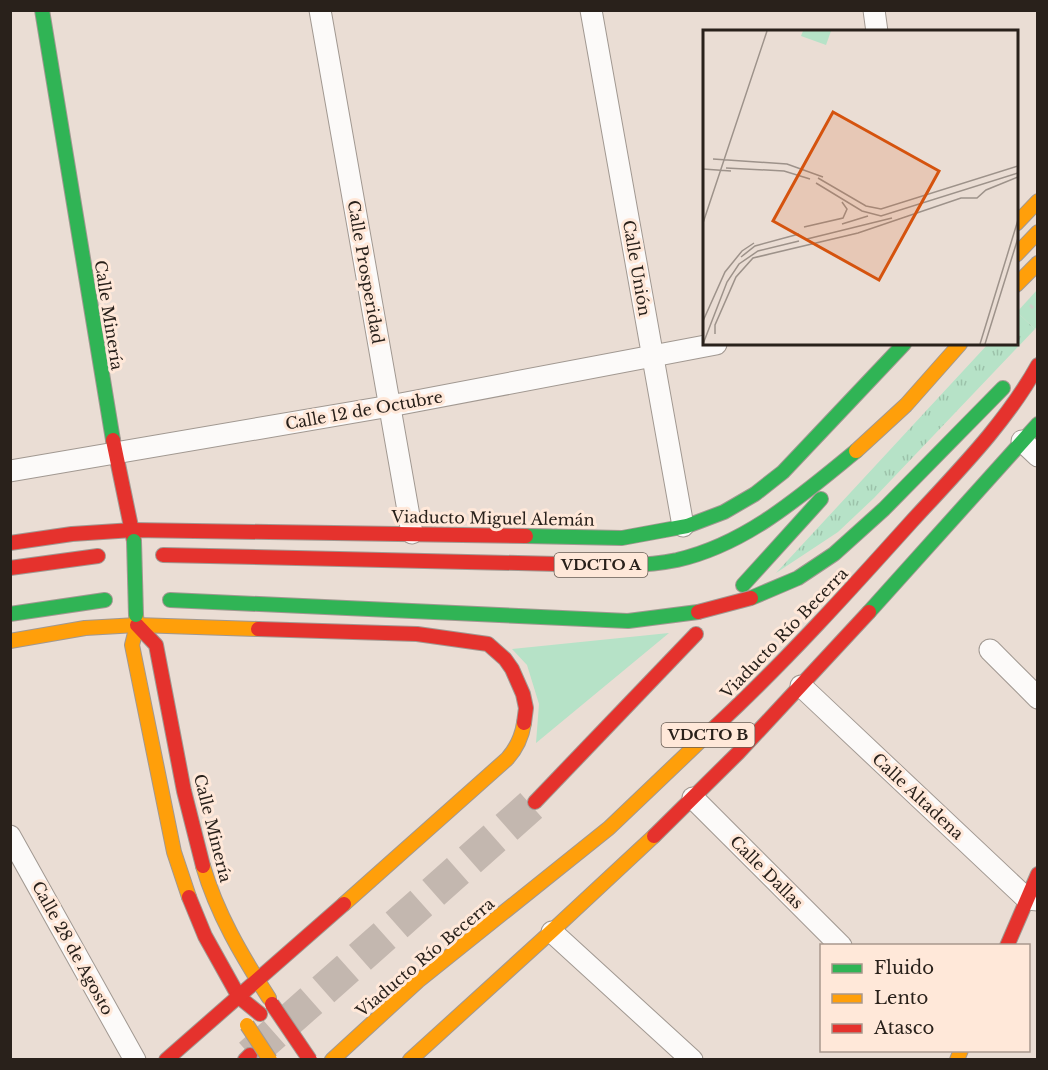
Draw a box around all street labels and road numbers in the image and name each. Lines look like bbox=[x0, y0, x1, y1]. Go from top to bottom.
street label: Calle Prosperidad bbox=[344, 199, 389, 346]
street label: Calle Unión bbox=[619, 218, 655, 318]
street label: Calle Minería bbox=[90, 259, 128, 371]
street label: Calle 12 de Octubre bbox=[284, 386, 444, 434]
street label: Viaducto Miguel Alemán bbox=[390, 506, 595, 530]
road number: VDCTO A bbox=[554, 553, 648, 577]
street label: Viaducto Río Becerra bbox=[716, 563, 852, 703]
road number: VDCTO B bbox=[662, 723, 754, 747]
street label: Calle Altadena bbox=[868, 749, 968, 843]
street label: Calle Minería bbox=[190, 772, 236, 884]
street label: Calle Dallas bbox=[726, 831, 808, 913]
street label: Calle 28 de Agosto bbox=[28, 878, 118, 1018]
street label: Viaducto Río Becerra bbox=[351, 893, 498, 1021]

